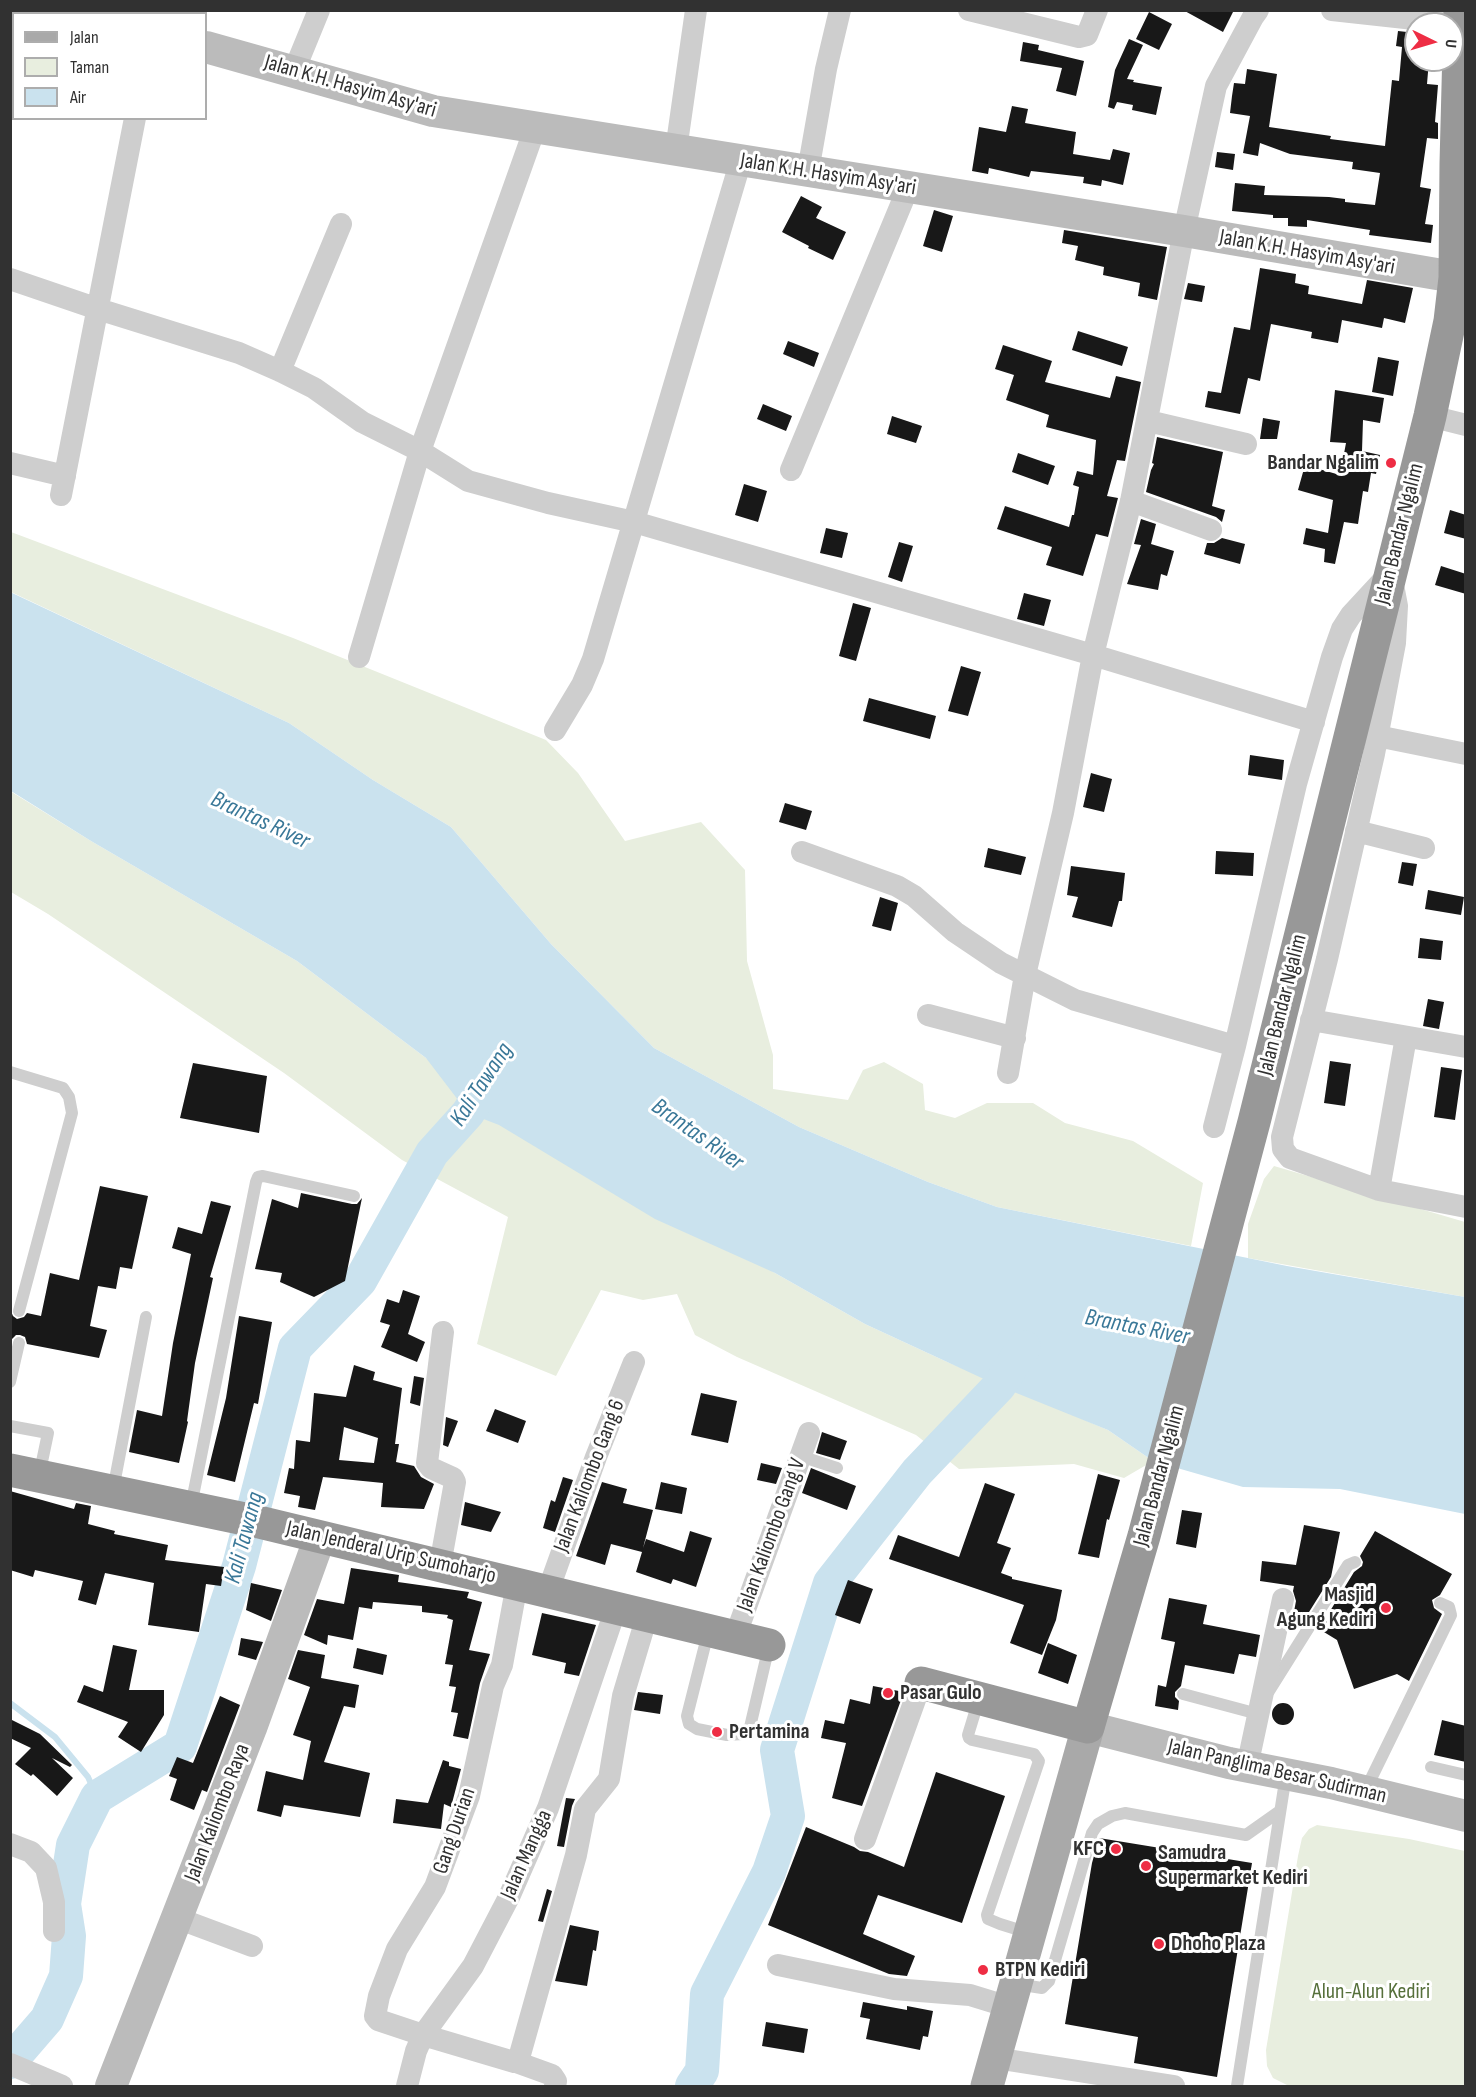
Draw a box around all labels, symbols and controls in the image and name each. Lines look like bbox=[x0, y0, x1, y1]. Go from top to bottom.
legend bbox=[12, 12, 207, 120]
north arrow bbox=[1404, 12, 1464, 72]
text: Jalan bbox=[70, 27, 99, 48]
text: U bbox=[1441, 38, 1460, 48]
street label: Jalan K.H. Hasyim Asy'ari bbox=[261, 50, 439, 124]
text: Taman bbox=[70, 57, 109, 78]
text: Air bbox=[70, 87, 86, 108]
street label: Jalan K.H. Hasyim Asy'ari bbox=[738, 148, 918, 202]
street label: Jalan K.H. Hasyim Asy'ari bbox=[1217, 225, 1397, 281]
place label: Bandar Ngalim bbox=[1267, 450, 1379, 476]
marker: Bandar Ngalim bbox=[1384, 456, 1398, 470]
street label: Jalan Bandar Ngalim bbox=[1370, 461, 1430, 607]
water label: Brantas River bbox=[206, 786, 314, 856]
street label: Jalan Bandar Ngalim bbox=[1253, 932, 1313, 1078]
water label: Kali Tawang bbox=[444, 1038, 520, 1132]
water label: Brantas River bbox=[645, 1093, 749, 1177]
water label: Brantas River bbox=[1082, 1304, 1192, 1352]
street label: Jalan Kaliombo Gang 6 bbox=[549, 1396, 631, 1556]
street label: Jalan Bandar Ngalim bbox=[1129, 1403, 1191, 1549]
street label: Jalan Kaliombo Gang V bbox=[732, 1455, 812, 1615]
water label: Kali Tawang bbox=[219, 1489, 271, 1587]
street label: Jalan Jenderal Urip Sumoharjo bbox=[284, 1516, 498, 1590]
place label: Masjid Agung Kediri bbox=[1277, 1582, 1374, 1634]
marker: Masjid Agung Kediri bbox=[1379, 1601, 1393, 1615]
place label: Pasar Gulo bbox=[900, 1680, 982, 1706]
marker: Pasar Gulo bbox=[881, 1686, 895, 1700]
place label: Pertamina bbox=[729, 1719, 810, 1745]
marker: Pertamina bbox=[710, 1725, 724, 1739]
street label: Jalan Panglima Besar Sudirman bbox=[1165, 1734, 1389, 1810]
street label: Jalan Kaliombo Raya bbox=[180, 1740, 256, 1886]
street label: Gang Durian bbox=[428, 1784, 482, 1878]
street label: Jalan Mangga bbox=[496, 1806, 558, 1904]
place label: KFC bbox=[1073, 1836, 1104, 1862]
place label: Samudra Supermarket Kediri bbox=[1158, 1840, 1308, 1892]
marker: KFC bbox=[1109, 1842, 1123, 1856]
marker: Samudra Supermarket Kediri bbox=[1139, 1859, 1153, 1873]
place label: Dhoho Plaza bbox=[1171, 1931, 1265, 1957]
marker: Dhoho Plaza bbox=[1152, 1937, 1166, 1951]
place label: BTPN Kediri bbox=[995, 1957, 1085, 1983]
marker: BTPN Kediri bbox=[976, 1963, 990, 1977]
park label: Alun-Alun Kediri bbox=[1312, 1979, 1430, 2005]

